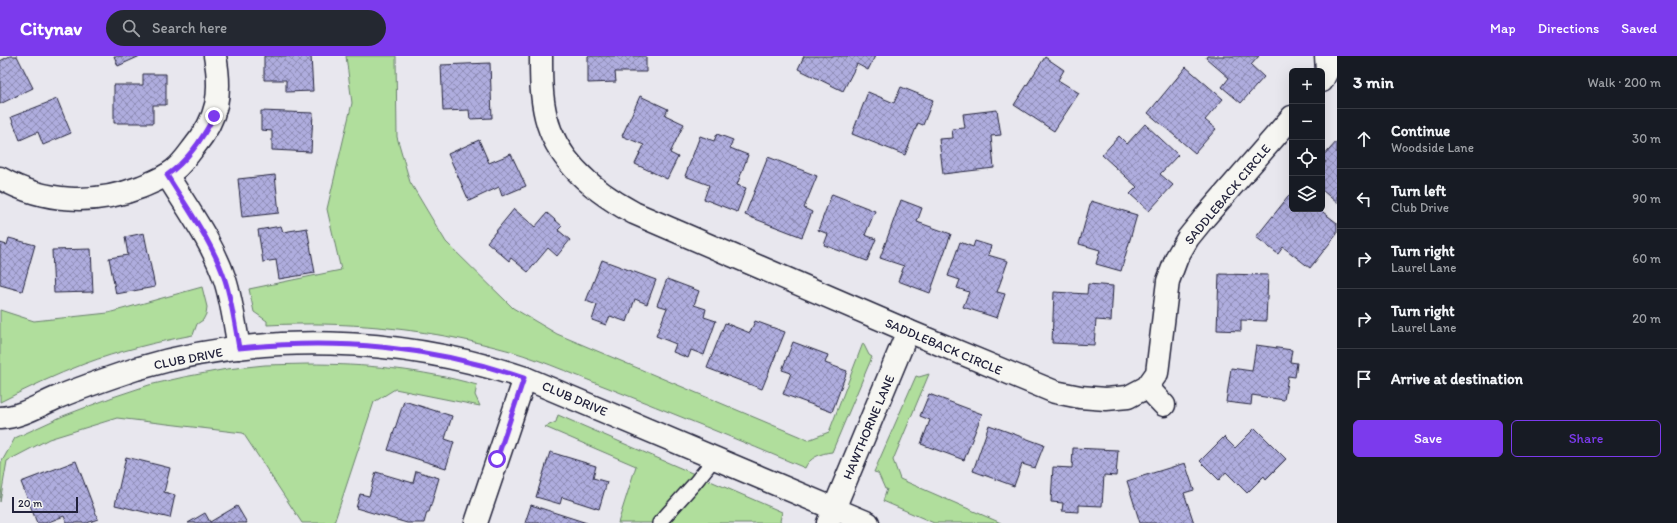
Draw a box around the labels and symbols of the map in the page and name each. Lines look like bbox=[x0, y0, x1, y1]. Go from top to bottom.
route end bbox=[205, 107, 223, 125]
street label: SADDLEBACK CIRCLE bbox=[1181, 141, 1274, 247]
street label: SADDLEBACK CIRCLE bbox=[883, 315, 1005, 378]
street label: CLUB DRIVE bbox=[152, 344, 224, 373]
street label: HAWTHORNE LANE bbox=[840, 373, 897, 482]
street label: CLUB DRIVE bbox=[540, 378, 610, 419]
route start bbox=[488, 450, 506, 468]
scale bar bbox=[12, 495, 78, 514]

